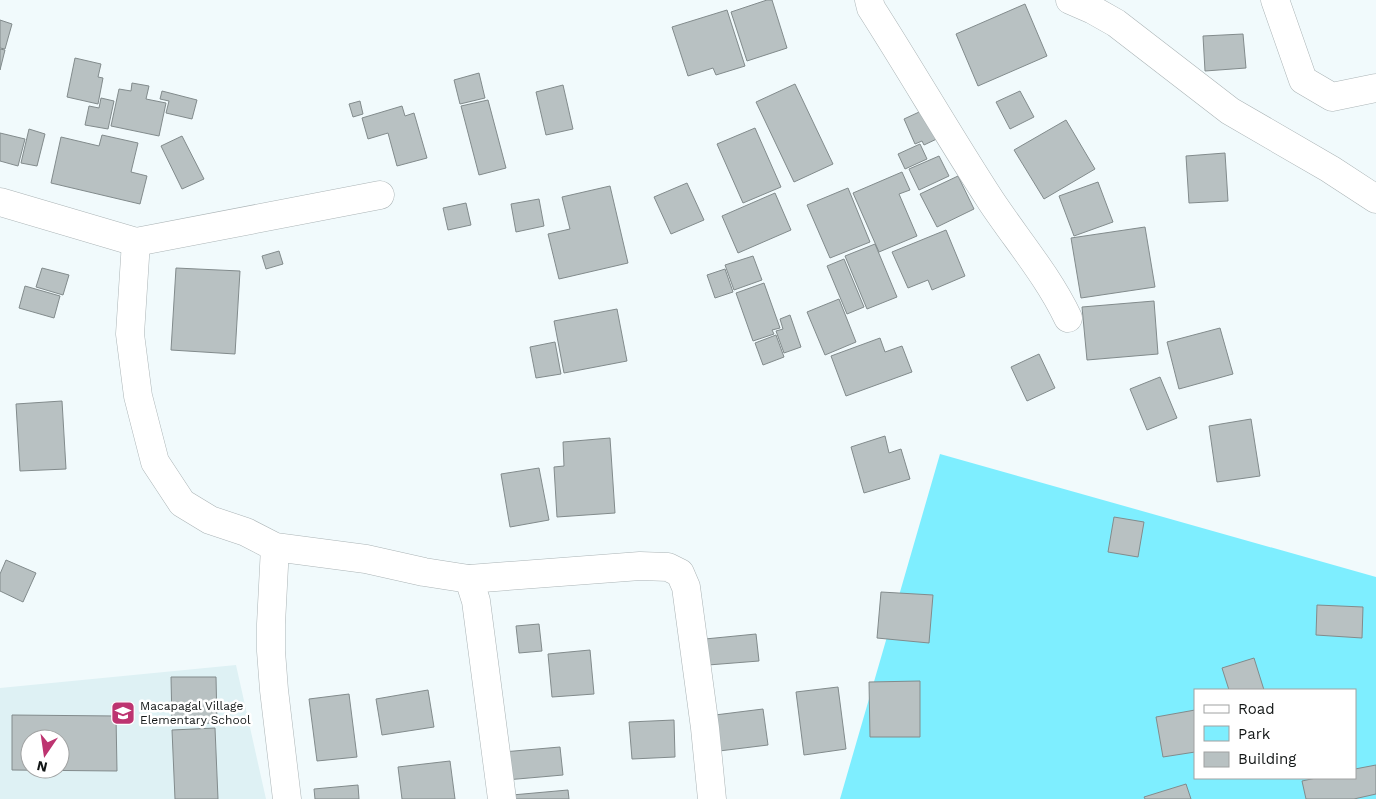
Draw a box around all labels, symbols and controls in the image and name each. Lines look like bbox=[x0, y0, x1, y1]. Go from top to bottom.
legend bbox=[1194, 689, 1356, 779]
place label: Macapagal Village Elementary School bbox=[140, 699, 251, 727]
school or university icon: Macapagal Village Elementary School bbox=[110, 700, 136, 726]
text: Road bbox=[1238, 700, 1275, 718]
text: Park bbox=[1238, 725, 1271, 743]
north arrow bbox=[20, 729, 70, 779]
text: Building bbox=[1238, 750, 1296, 768]
text: N bbox=[35, 758, 49, 776]

